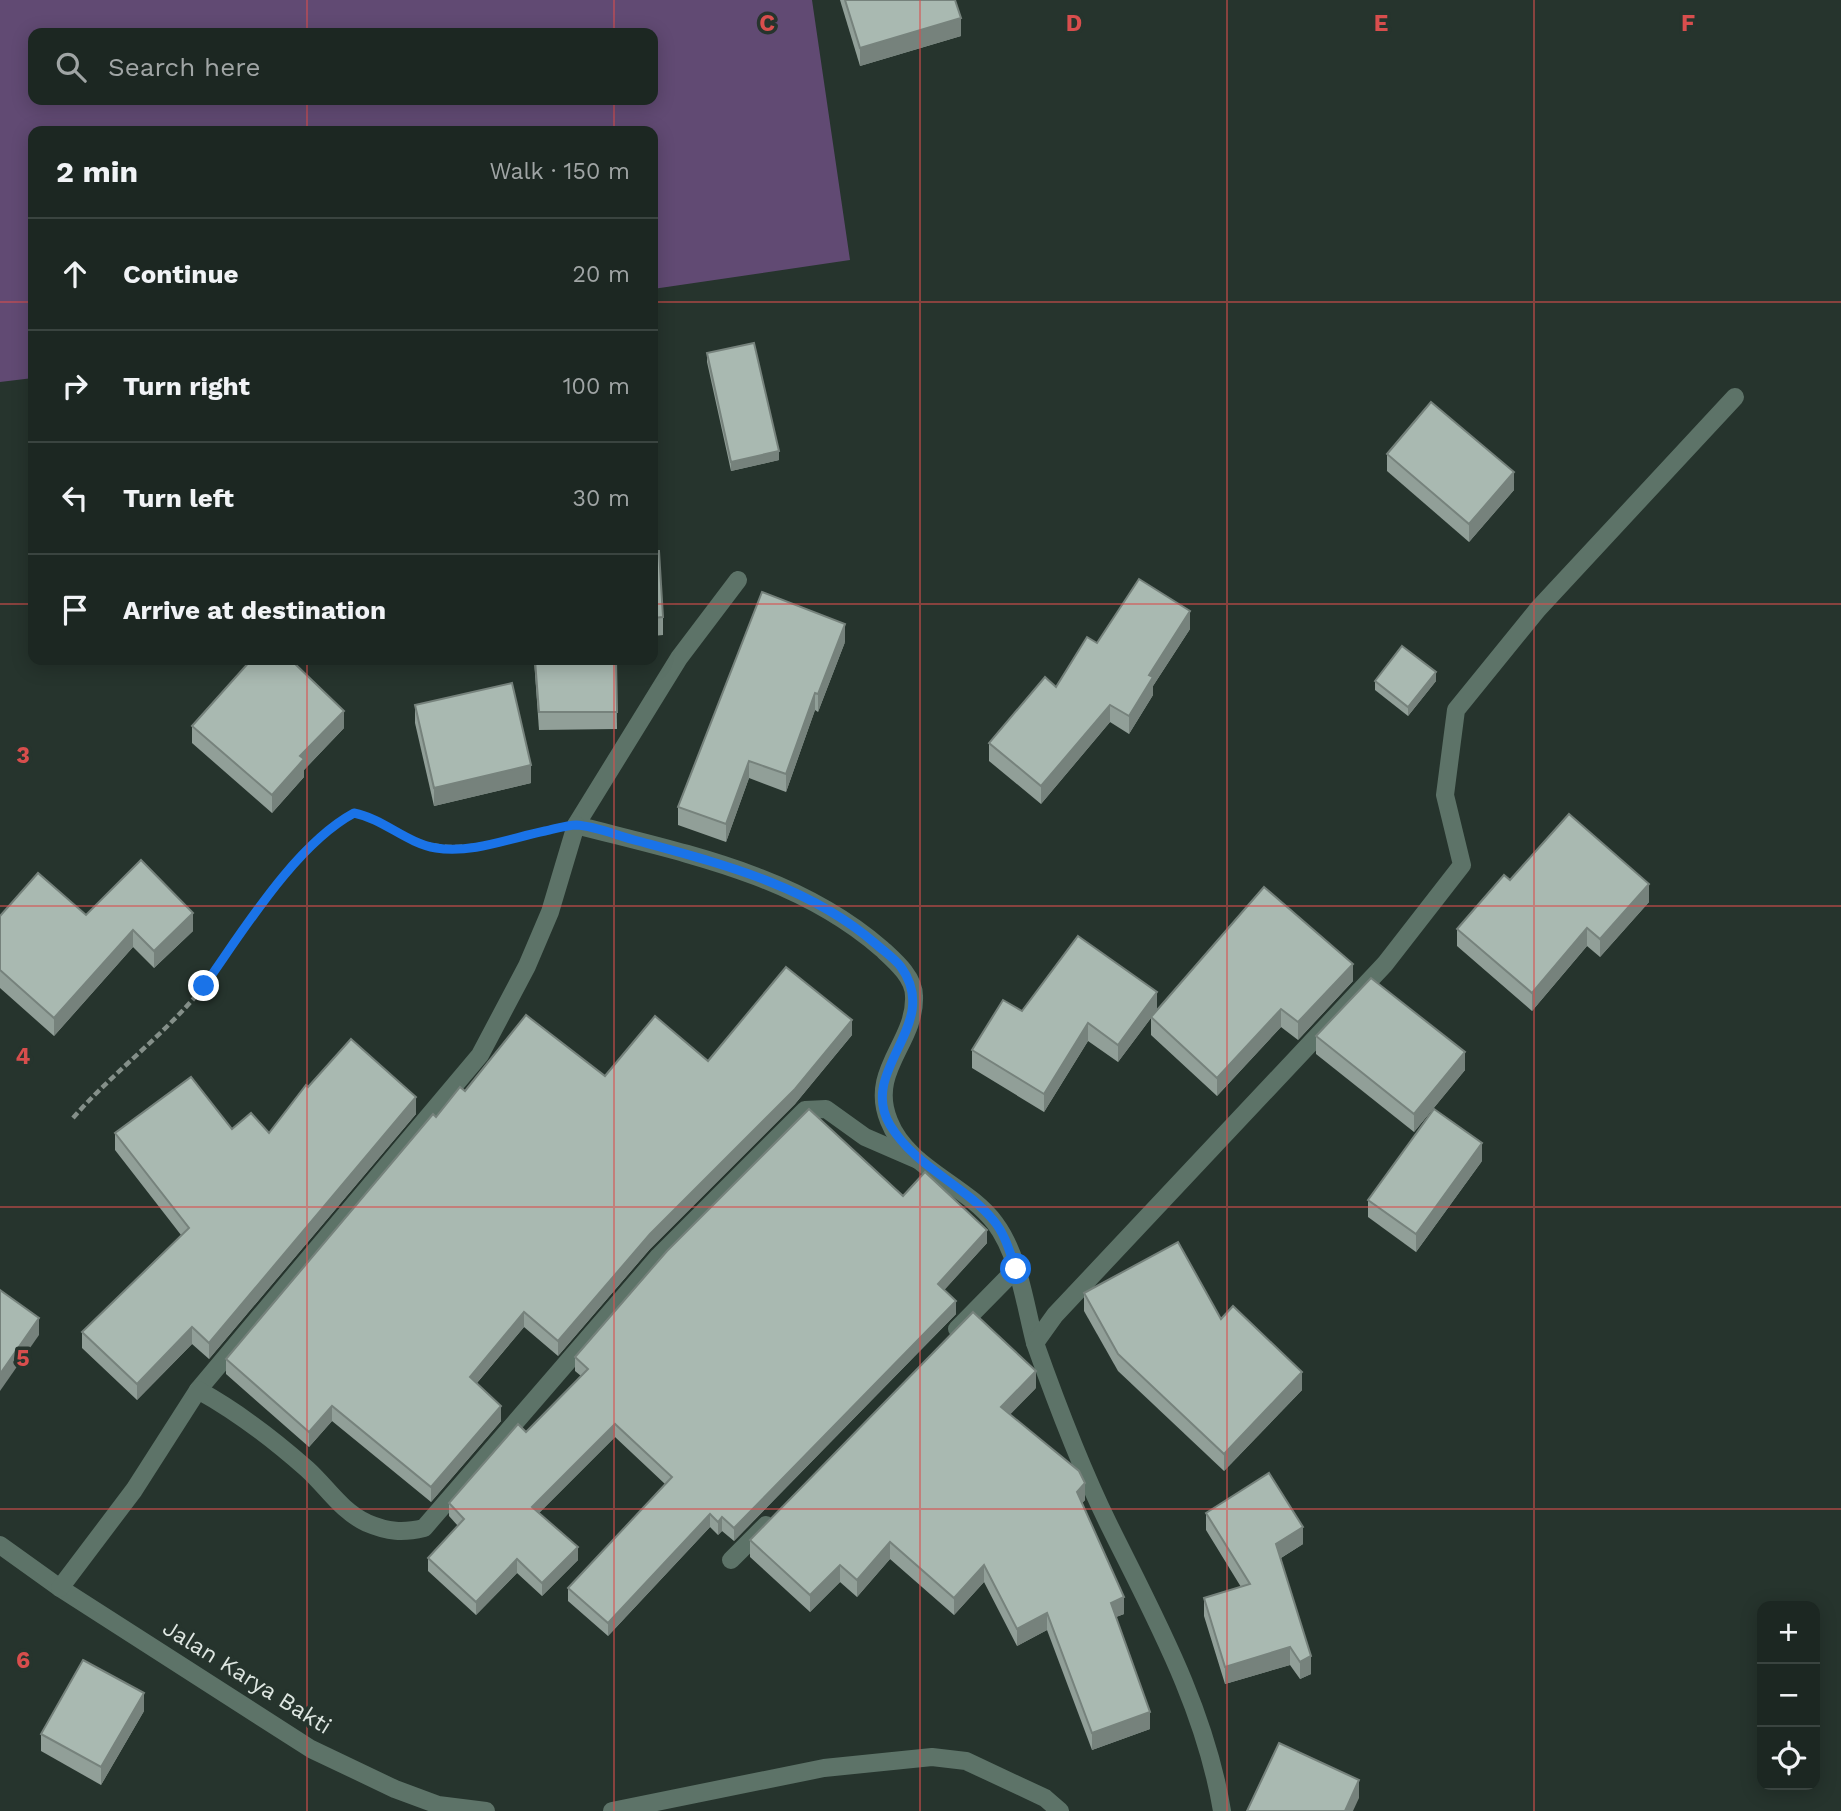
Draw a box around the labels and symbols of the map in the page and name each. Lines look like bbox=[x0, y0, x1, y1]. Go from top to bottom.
text: C bbox=[759, 10, 775, 37]
text: D bbox=[1066, 10, 1082, 37]
text: E bbox=[1374, 10, 1388, 37]
text: F bbox=[1681, 10, 1695, 37]
text: 3 bbox=[16, 742, 30, 769]
route end bbox=[188, 970, 219, 1001]
text: 4 bbox=[16, 1043, 31, 1070]
route start bbox=[1000, 1253, 1031, 1284]
text: 5 bbox=[16, 1345, 30, 1372]
street label: Jalan Karya Bakti bbox=[158, 1614, 336, 1740]
text: 6 bbox=[16, 1647, 30, 1674]

